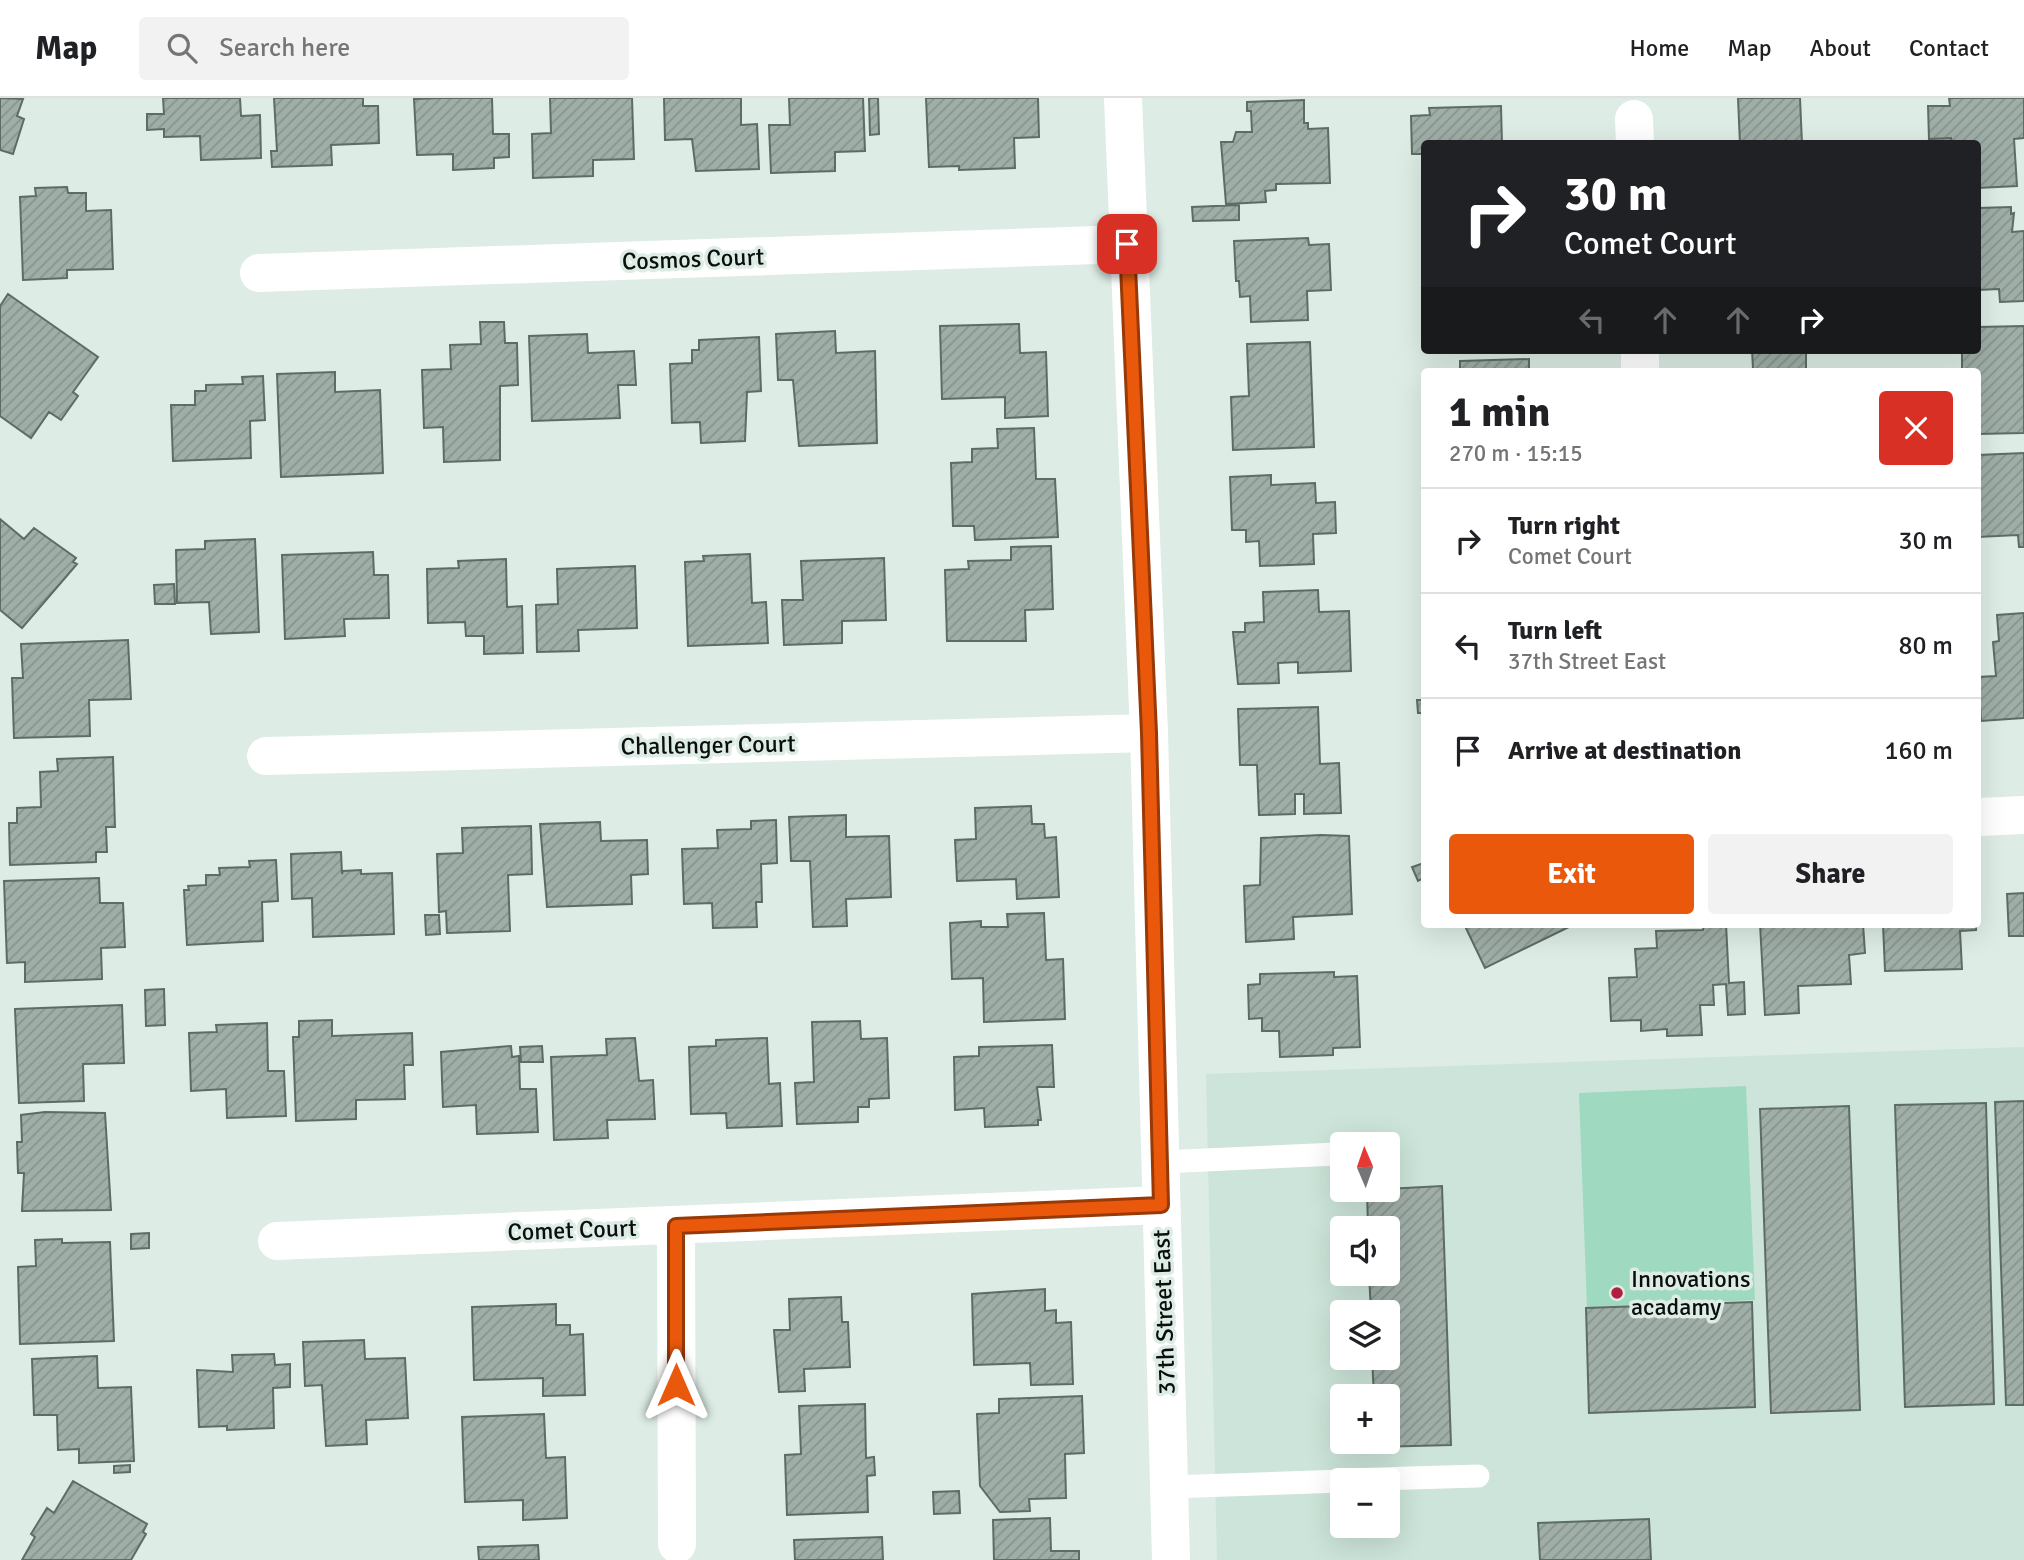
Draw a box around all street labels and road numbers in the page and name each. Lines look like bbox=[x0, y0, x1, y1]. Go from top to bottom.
street label: Cosmos Court bbox=[621, 242, 765, 276]
street label: Challenger Court bbox=[620, 728, 796, 762]
street label: Comet Court bbox=[507, 1213, 637, 1247]
street label: 37th Street East bbox=[1146, 1229, 1182, 1395]

